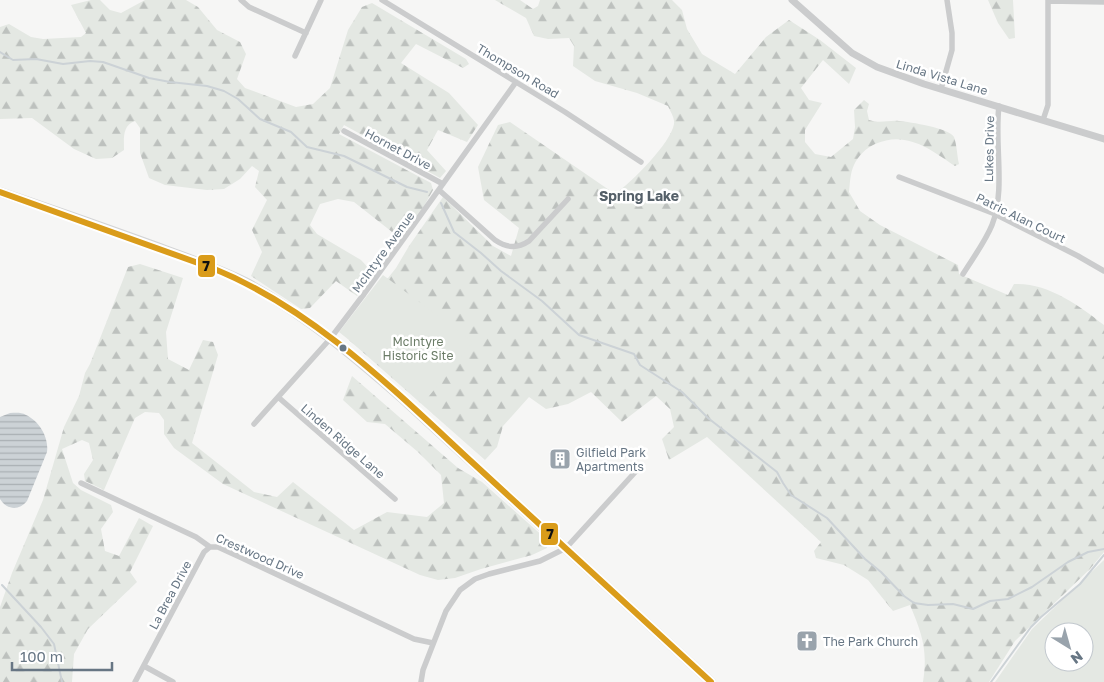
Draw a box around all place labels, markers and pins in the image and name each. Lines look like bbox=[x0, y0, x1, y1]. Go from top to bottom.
unlabelled marker bbox=[338, 343, 348, 353]
place label: Gilfield Park Apartments bbox=[576, 445, 646, 474]
building icon: Gilfield Park Apartments bbox=[548, 447, 572, 471]
church icon: The Park Church bbox=[795, 629, 819, 653]
place label: The Park Church bbox=[823, 634, 918, 649]

